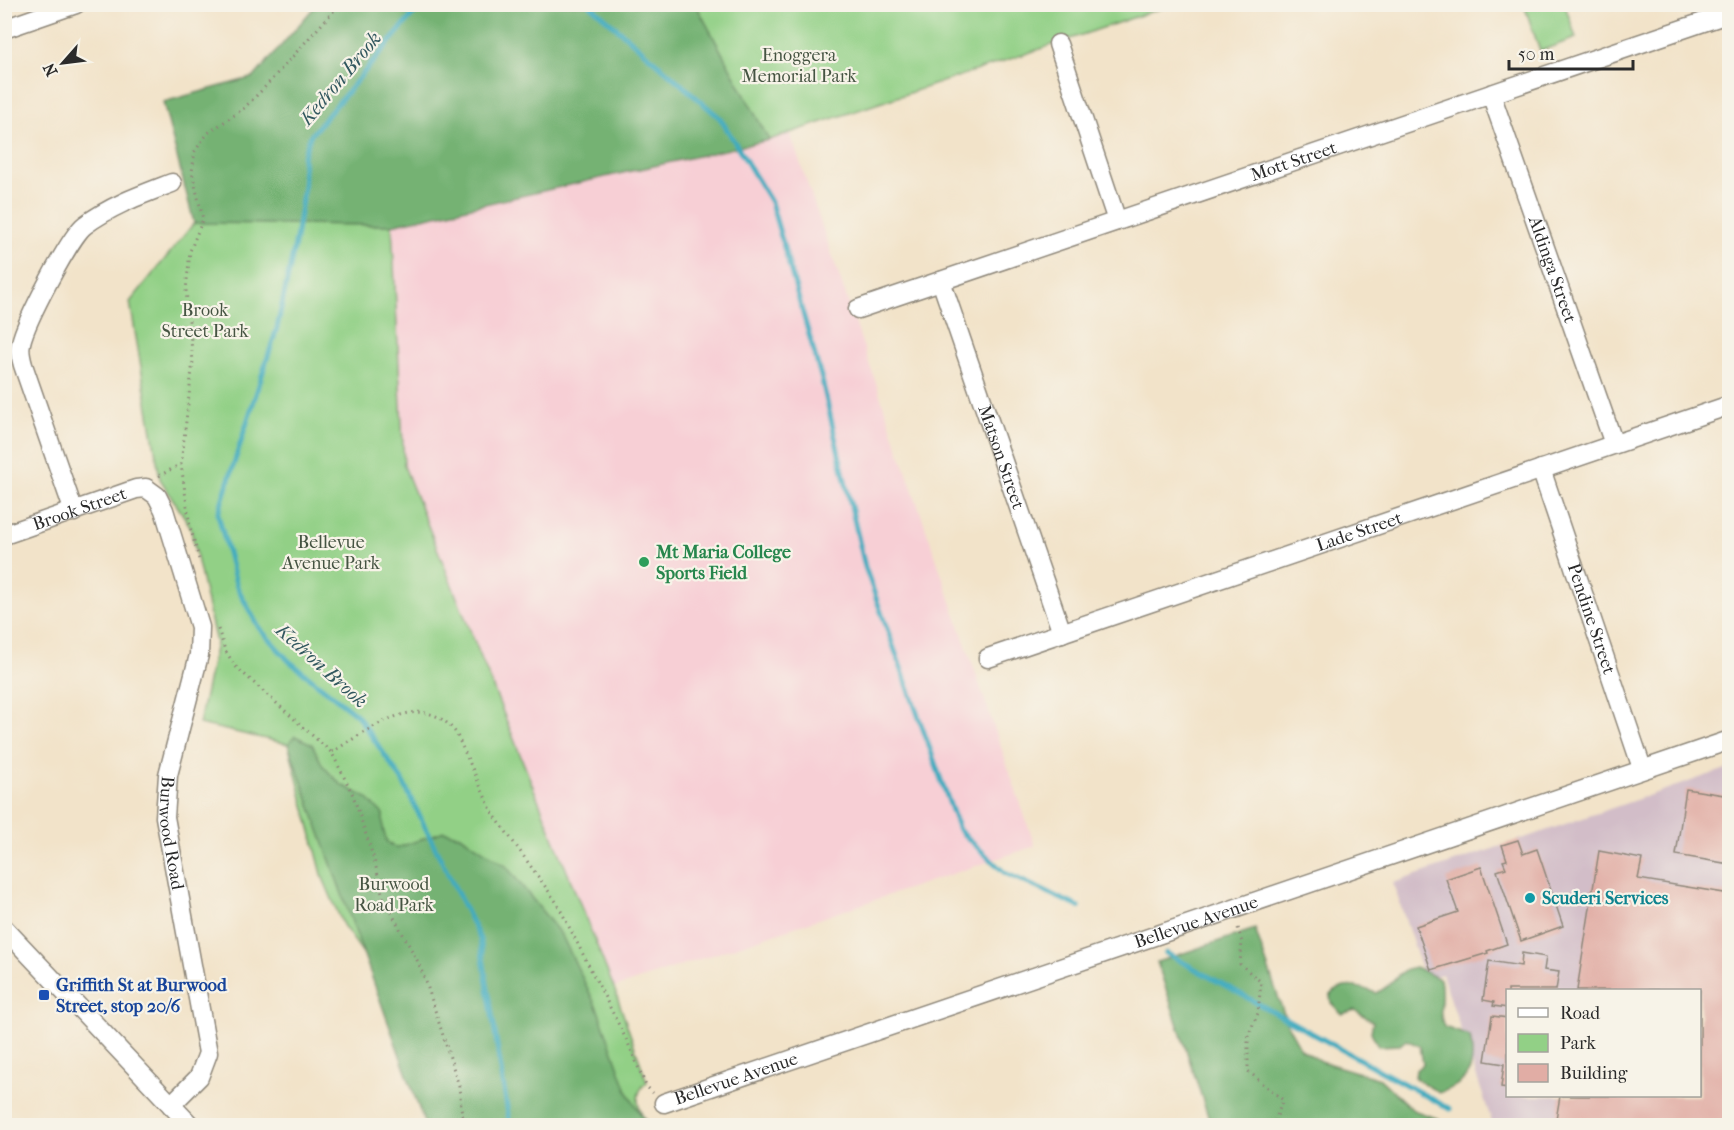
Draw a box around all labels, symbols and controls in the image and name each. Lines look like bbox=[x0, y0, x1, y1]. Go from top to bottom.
water label: Kedron Brook bbox=[293, 27, 386, 131]
north arrow bbox=[33, 33, 93, 93]
scale bar bbox=[1509, 33, 1634, 71]
text: 50 m bbox=[1518, 44, 1555, 65]
park label: Enoggera Memorial Park bbox=[742, 45, 857, 87]
text: N bbox=[39, 59, 61, 80]
street label: Mott Street bbox=[1248, 137, 1340, 186]
street label: Aldinga Street bbox=[1523, 213, 1581, 326]
park label: Brook Street Park bbox=[161, 300, 249, 342]
street label: Matson Street bbox=[973, 402, 1029, 512]
street label: Brook Street bbox=[30, 483, 130, 535]
street label: Lade Street bbox=[1313, 507, 1405, 556]
park label: Bellevue Avenue Park bbox=[281, 532, 381, 574]
place label: Mt Maria College Sports Field bbox=[655, 542, 791, 584]
marker: Mt Maria College Sports Field bbox=[637, 555, 651, 569]
street label: Pendine Street bbox=[1563, 561, 1620, 678]
water label: Kedron Brook bbox=[270, 617, 372, 712]
street label: Burwood Road bbox=[154, 775, 188, 892]
park label: Burwood Road Park bbox=[354, 874, 435, 916]
place label: Scuderi Services bbox=[1542, 888, 1669, 909]
marker: Scuderi Services bbox=[1523, 891, 1537, 905]
street label: Bellevue Avenue bbox=[1132, 892, 1261, 953]
place label: Griffith St at Burwood Street, stop 20/6 bbox=[56, 975, 228, 1017]
marker: Griffith St at Burwood Street, stop 20/6 bbox=[37, 988, 51, 1002]
legend bbox=[1506, 989, 1701, 1097]
text: Road bbox=[1560, 1003, 1600, 1024]
text: Park bbox=[1560, 1033, 1597, 1054]
street label: Bellevue Avenue bbox=[672, 1048, 801, 1110]
text: Building bbox=[1560, 1063, 1628, 1084]

